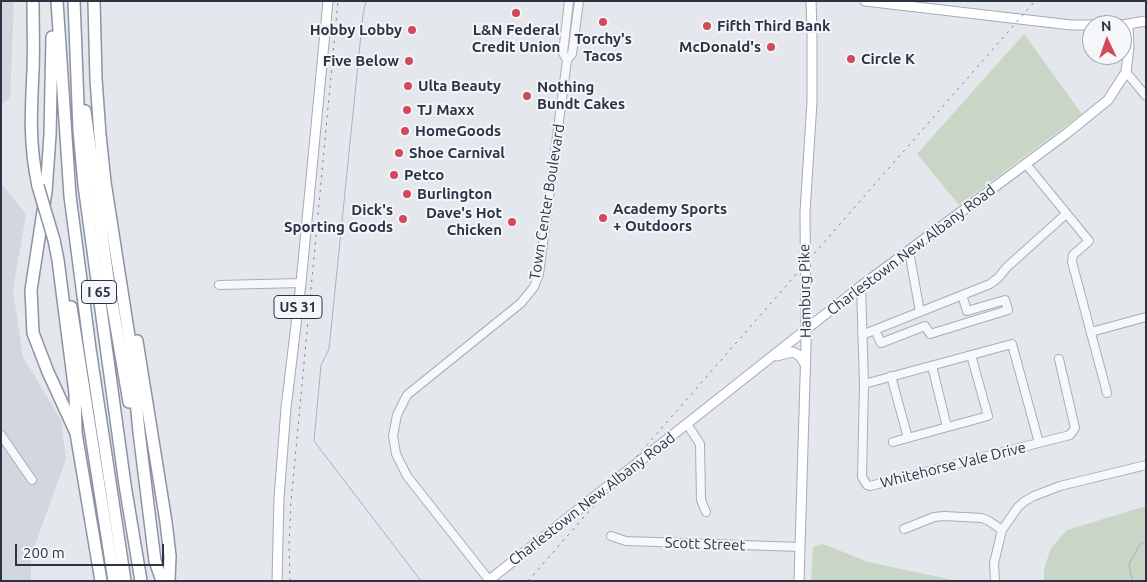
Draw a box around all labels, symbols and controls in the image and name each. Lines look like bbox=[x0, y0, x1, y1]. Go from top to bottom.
marker: L&N Federal Credit Union bbox=[510, 7, 522, 19]
north arrow bbox=[1082, 15, 1132, 65]
marker: Torchy's Tacos bbox=[597, 16, 609, 28]
place label: Fifth Third Bank bbox=[717, 17, 830, 35]
text: N bbox=[1101, 18, 1112, 34]
marker: Fifth Third Bank bbox=[701, 20, 713, 32]
place label: Hobby Lobby bbox=[310, 21, 402, 39]
place label: L&N Federal Credit Union bbox=[472, 21, 560, 56]
marker: Hobby Lobby bbox=[406, 24, 418, 36]
place label: Torchy's Tacos bbox=[574, 30, 632, 65]
place label: McDonald's bbox=[679, 38, 761, 56]
marker: McDonald's bbox=[765, 41, 777, 53]
place label: Circle K bbox=[861, 50, 915, 68]
place label: Five Below bbox=[323, 52, 399, 70]
marker: Circle K bbox=[845, 53, 857, 65]
marker: Five Below bbox=[403, 55, 415, 67]
place label: Ulta Beauty bbox=[418, 77, 501, 95]
place label: Nothing Bundt Cakes bbox=[537, 78, 625, 113]
marker: Ulta Beauty bbox=[402, 80, 414, 92]
marker: Nothing Bundt Cakes bbox=[521, 90, 533, 102]
place label: TJ Maxx bbox=[417, 101, 474, 119]
marker: TJ Maxx bbox=[401, 104, 413, 116]
place label: HomeGoods bbox=[415, 122, 501, 140]
street label: Town Center Boulevard bbox=[526, 123, 568, 281]
marker: HomeGoods bbox=[399, 125, 411, 137]
place label: Shoe Carnival bbox=[409, 144, 505, 162]
marker: Shoe Carnival bbox=[393, 147, 405, 159]
place label: Petco bbox=[404, 166, 444, 184]
marker: Petco bbox=[388, 169, 400, 181]
street label: Charlestown New Albany Road bbox=[823, 181, 999, 319]
place label: Burlington bbox=[417, 185, 492, 203]
marker: Burlington bbox=[401, 188, 413, 200]
place label: Academy Sports + Outdoors bbox=[613, 200, 727, 235]
place label: Dick's Sporting Goods bbox=[284, 201, 393, 236]
place label: Dave's Hot Chicken bbox=[426, 204, 502, 239]
marker: Academy Sports + Outdoors bbox=[597, 212, 609, 224]
marker: Dick's Sporting Goods bbox=[397, 213, 409, 225]
marker: Dave's Hot Chicken bbox=[506, 216, 518, 228]
street label: Hamburg Pike bbox=[795, 244, 815, 338]
road number: I 65 bbox=[82, 280, 116, 304]
road number: US 31 bbox=[274, 296, 322, 318]
street label: Charlestown New Albany Road bbox=[505, 428, 679, 570]
street label: Whitehorse Vale Drive bbox=[878, 438, 1028, 492]
scale bar bbox=[18, 534, 166, 566]
street label: Scott Street bbox=[664, 534, 746, 554]
text: 200 m bbox=[23, 544, 65, 561]

